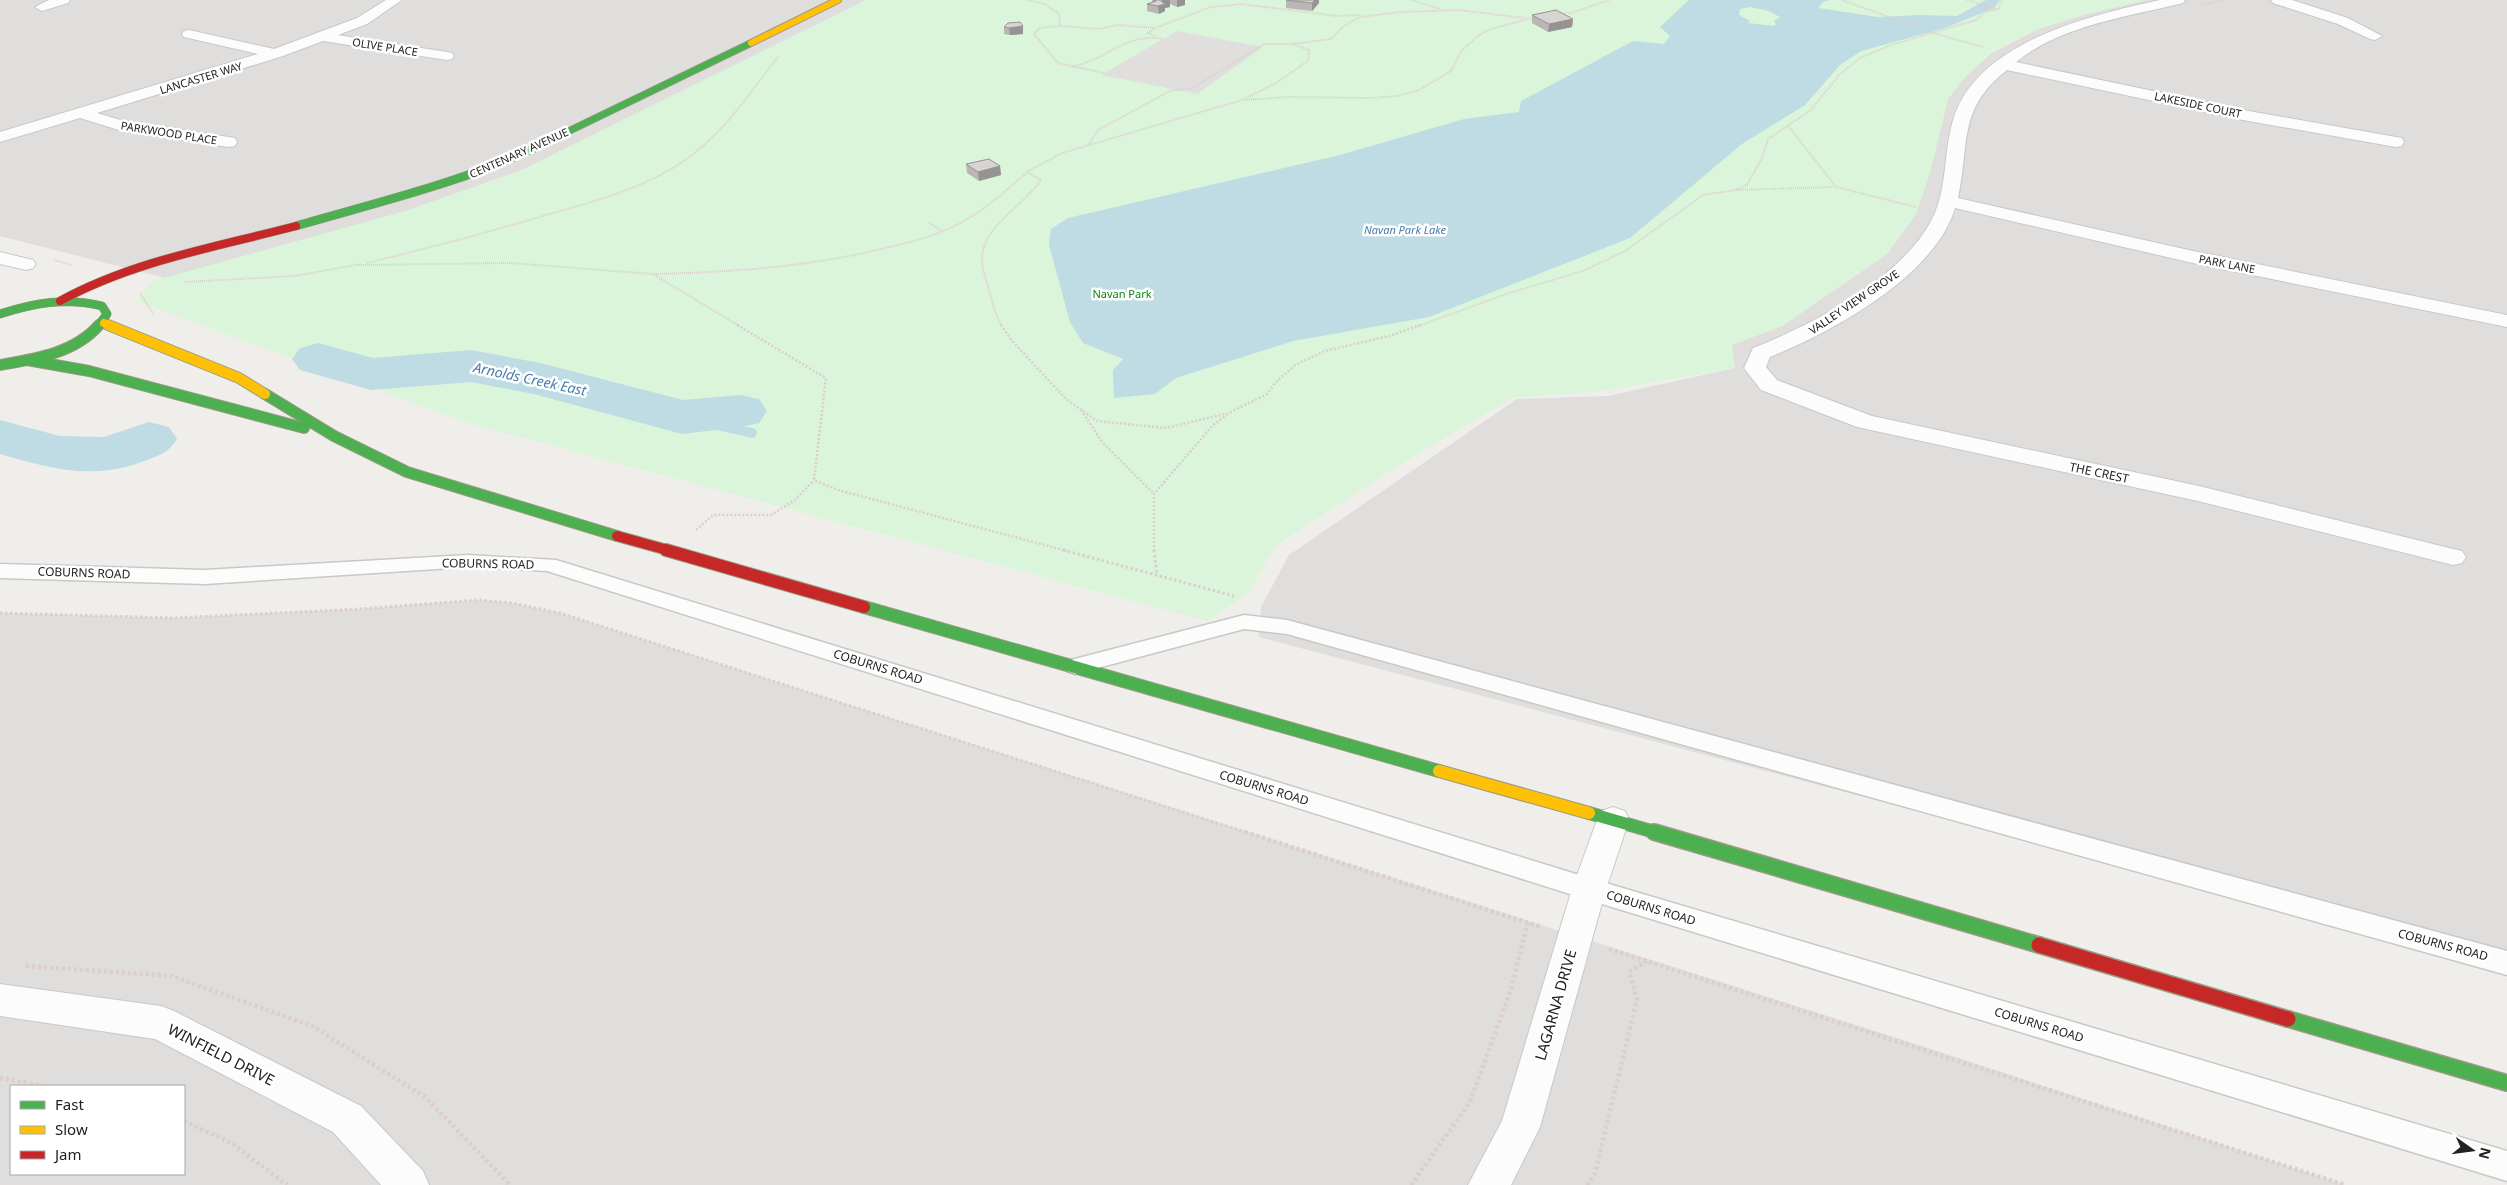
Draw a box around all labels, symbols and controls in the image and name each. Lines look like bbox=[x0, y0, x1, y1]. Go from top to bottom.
street label: OLIVE PLACE bbox=[351, 34, 419, 59]
street label: LANCASTER WAY bbox=[158, 58, 245, 97]
street label: LAKESIDE COURT bbox=[2153, 88, 2243, 121]
street label: PARKWOOD PLACE bbox=[120, 117, 218, 148]
street label: CENTENARY AVENUE bbox=[467, 124, 571, 181]
water label: Navan Park Lake bbox=[1364, 222, 1447, 237]
street label: PARK LANE bbox=[2198, 251, 2256, 276]
street label: VALLEY VIEW GROVE bbox=[1806, 266, 1902, 337]
park label: Navan Park bbox=[1092, 286, 1152, 301]
water label: Arnolds Creek East bbox=[471, 357, 590, 400]
street label: THE CREST bbox=[2068, 458, 2131, 487]
street label: COBURNS ROAD bbox=[442, 554, 535, 573]
street label: COBURNS ROAD bbox=[37, 562, 131, 583]
street label: COBURNS ROAD bbox=[831, 645, 925, 688]
street label: COBURNS ROAD bbox=[1217, 766, 1311, 809]
street label: COBURNS ROAD bbox=[1604, 886, 1698, 929]
street label: COBURNS ROAD bbox=[2396, 924, 2490, 965]
street label: LAGARNA DRIVE bbox=[1530, 947, 1580, 1063]
street label: COBURNS ROAD bbox=[1992, 1003, 2086, 1046]
street label: WINFIELD DRIVE bbox=[165, 1019, 278, 1090]
legend bbox=[10, 1085, 185, 1175]
text: Fast bbox=[55, 1094, 84, 1114]
text: Slow bbox=[55, 1119, 88, 1139]
north arrow bbox=[2447, 1125, 2497, 1175]
text: Jam bbox=[53, 1144, 82, 1164]
text: N bbox=[2475, 1145, 2496, 1161]

